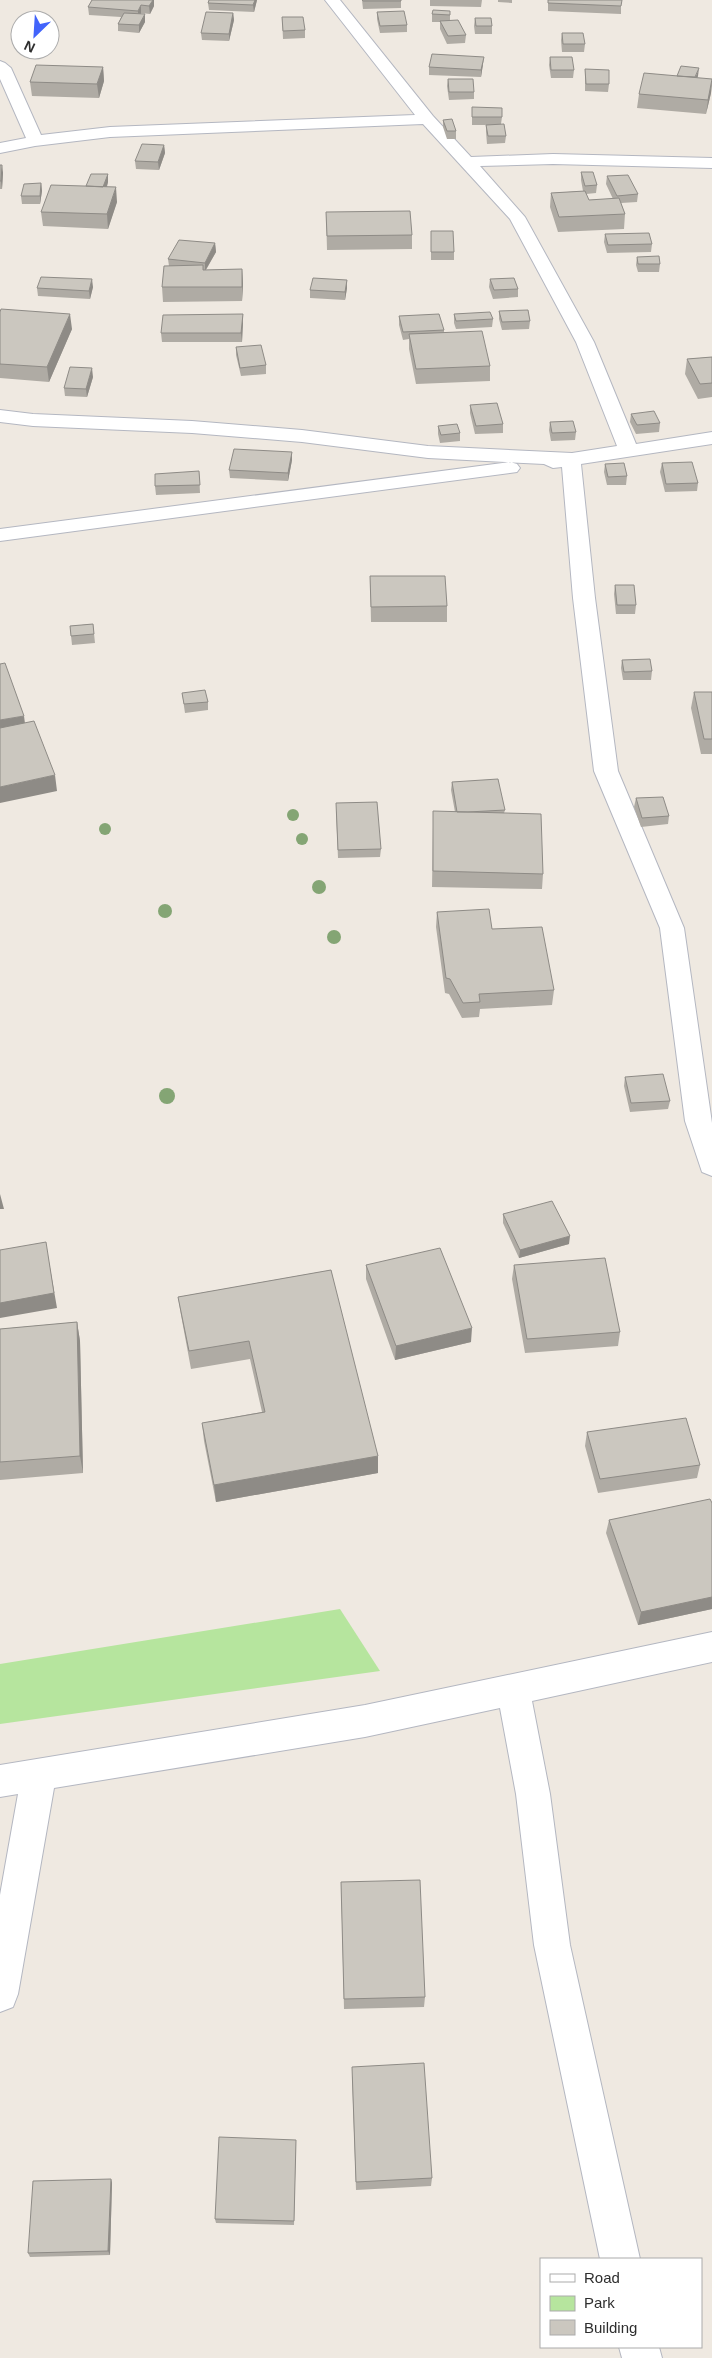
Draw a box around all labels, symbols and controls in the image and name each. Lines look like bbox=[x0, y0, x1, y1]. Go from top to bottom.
north arrow bbox=[10, 10, 60, 60]
text: N bbox=[22, 37, 37, 56]
legend bbox=[540, 2258, 702, 2348]
text: Road bbox=[584, 2269, 620, 2286]
text: Park bbox=[584, 2294, 615, 2311]
text: Building bbox=[584, 2319, 637, 2336]

